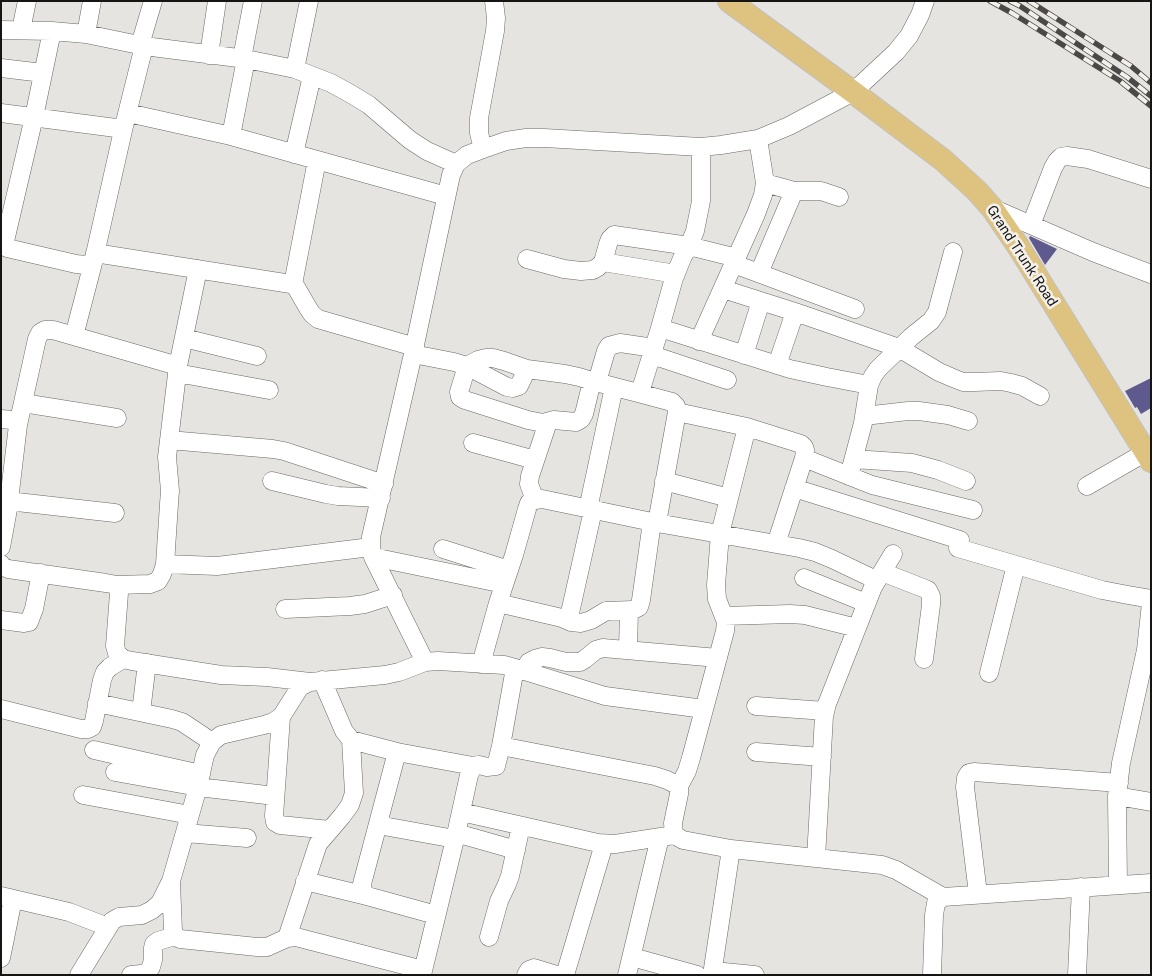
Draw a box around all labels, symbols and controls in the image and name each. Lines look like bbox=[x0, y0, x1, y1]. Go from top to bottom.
street label: Grand Trunk Road bbox=[983, 202, 1061, 310]

